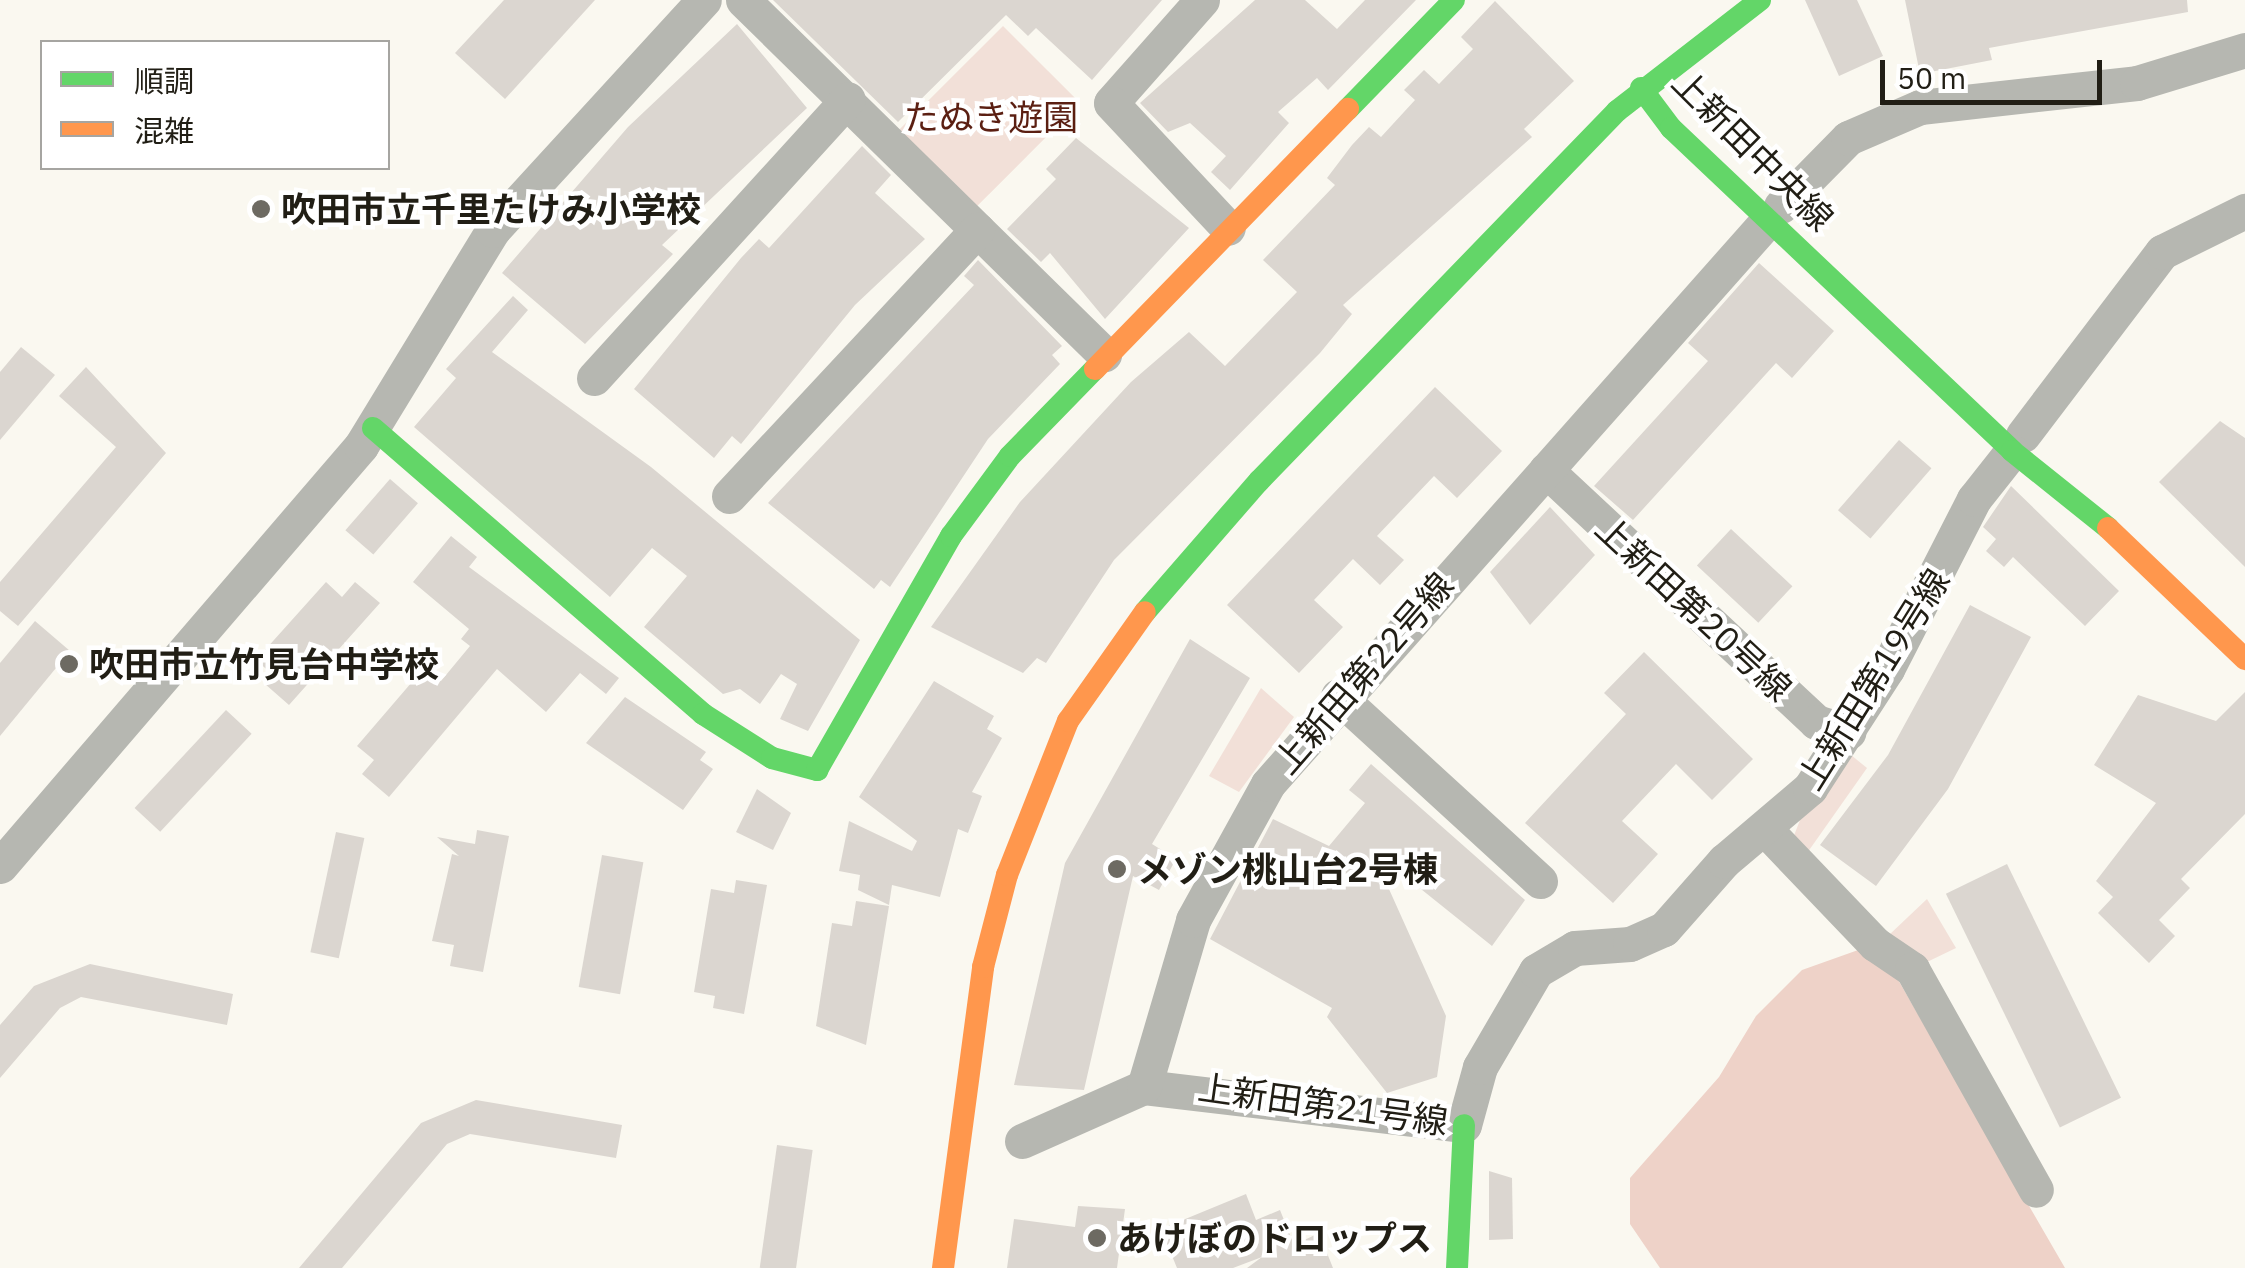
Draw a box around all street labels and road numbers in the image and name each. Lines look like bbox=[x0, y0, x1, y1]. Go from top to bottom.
street label: 上新田中央線 bbox=[1664, 61, 1842, 239]
street label: 上新田第20号線 bbox=[1588, 507, 1800, 709]
street label: 上新田第19号線 bbox=[1788, 561, 1958, 797]
street label: 上新田第22号線 bbox=[1264, 564, 1462, 782]
street label: 上新田第21号線 bbox=[1195, 1066, 1451, 1142]

